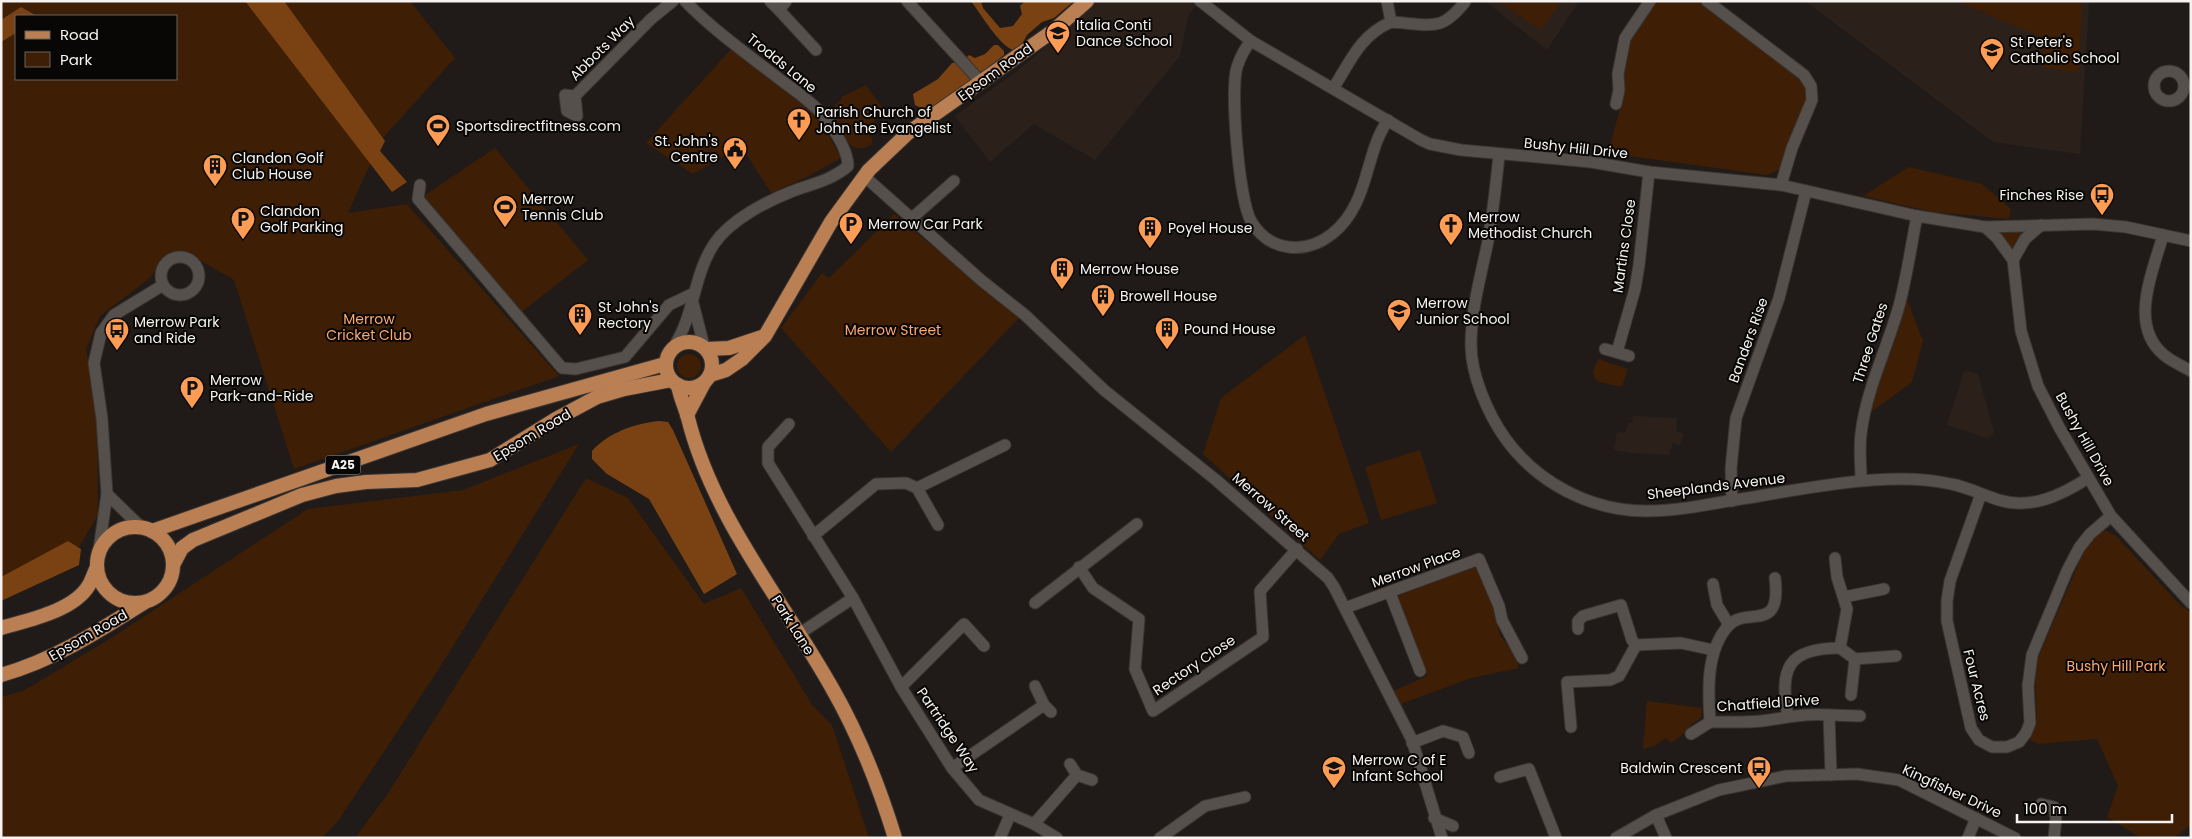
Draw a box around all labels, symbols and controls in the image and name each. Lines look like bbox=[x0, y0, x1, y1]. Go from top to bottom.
street label: Abbots Way bbox=[565, 11, 639, 85]
legend bbox=[15, 15, 178, 80]
place label: Italia Conti Dance School bbox=[1076, 15, 1172, 51]
school or university icon: Italia Conti Dance School bbox=[1045, 20, 1071, 54]
text: Road bbox=[60, 24, 99, 45]
street label: Trodds Lane bbox=[743, 29, 822, 98]
place label: St Peter's Catholic School bbox=[2010, 32, 2119, 68]
school or university icon: St Peter's Catholic School bbox=[1979, 37, 2005, 71]
street label: Epsom Road bbox=[954, 38, 1036, 106]
text: Park bbox=[60, 49, 92, 70]
place label: Parish Church of John the Evangelist bbox=[816, 102, 951, 138]
church icon: Parish Church of John the Evangelist bbox=[786, 107, 812, 141]
sports icon: Sportsdirectfitness.com bbox=[425, 113, 451, 147]
place label: Sportsdirectfitness.com bbox=[456, 116, 621, 136]
place label: St. John's Centre bbox=[654, 131, 718, 167]
street label: Bushy Hill Drive bbox=[1523, 133, 1629, 163]
public building icon: St. John's Centre bbox=[722, 136, 748, 170]
place label: Clandon Golf Club House bbox=[232, 148, 324, 184]
building icon: Clandon Golf Club House bbox=[202, 153, 228, 187]
bus stop icon: Finches Rise bbox=[2089, 182, 2115, 216]
place label: Finches Rise bbox=[1999, 185, 2084, 205]
place label: Merrow Tennis Club bbox=[522, 189, 603, 225]
sports icon: Merrow Tennis Club bbox=[492, 194, 518, 228]
street label: Martins Close bbox=[1608, 198, 1641, 294]
place label: Clandon Golf Parking bbox=[260, 201, 344, 237]
parking icon: Clandon Golf Parking bbox=[230, 206, 256, 240]
place label: Merrow Methodist Church bbox=[1468, 207, 1592, 243]
parking icon: Merrow Car Park bbox=[838, 211, 864, 245]
church icon: Merrow Methodist Church bbox=[1438, 212, 1464, 246]
place label: Merrow Car Park bbox=[868, 214, 983, 234]
building icon: Poyel House bbox=[1137, 215, 1163, 249]
place label: Poyel House bbox=[1168, 218, 1253, 238]
building icon: Merrow House bbox=[1049, 256, 1075, 290]
place label: Merrow House bbox=[1080, 259, 1179, 279]
building icon: Browell House bbox=[1090, 283, 1116, 317]
place label: Browell House bbox=[1120, 286, 1217, 306]
place label: Merrow Junior School bbox=[1416, 293, 1510, 329]
street label: Banders Rise bbox=[1723, 294, 1773, 385]
place label: St John's Rectory bbox=[598, 297, 659, 333]
school or university icon: Merrow Junior School bbox=[1386, 298, 1412, 332]
street label: Three Gates bbox=[1847, 300, 1893, 386]
building icon: St John's Rectory bbox=[567, 302, 593, 336]
park label: Merrow Cricket Club bbox=[326, 309, 412, 345]
place label: Merrow Park and Ride bbox=[134, 312, 220, 348]
building icon: Pound House bbox=[1154, 316, 1180, 350]
bus stop icon: Merrow Park and Ride bbox=[104, 317, 130, 351]
place label: Pound House bbox=[1184, 319, 1276, 339]
park label: Merrow Street bbox=[845, 320, 941, 340]
place label: Merrow Park-and-Ride bbox=[210, 370, 314, 406]
parking icon: Merrow Park-and-Ride bbox=[179, 375, 205, 409]
street label: Bushy Hill Drive bbox=[2051, 389, 2119, 490]
street label: Epsom Road bbox=[489, 404, 575, 466]
road number: A25 bbox=[326, 456, 360, 474]
street label: Merrow Street bbox=[1228, 468, 1314, 546]
street label: Sheeplands Avenue bbox=[1646, 468, 1786, 504]
street label: Merrow Place bbox=[1369, 541, 1464, 592]
street label: Park Lane bbox=[767, 591, 819, 659]
street label: Epsom Road bbox=[45, 604, 131, 666]
street label: Rectory Close bbox=[1149, 630, 1240, 700]
street label: Four Acres bbox=[1958, 647, 1996, 723]
park label: Bushy Hill Park bbox=[2066, 656, 2166, 676]
street label: Partridge Way bbox=[912, 683, 984, 777]
street label: Chatfield Drive bbox=[1716, 689, 1820, 717]
place label: Merrow C of E Infant School bbox=[1352, 750, 1446, 786]
school or university icon: Merrow C of E Infant School bbox=[1321, 755, 1347, 789]
bus stop icon: Baldwin Crescent bbox=[1746, 755, 1772, 789]
place label: Baldwin Crescent bbox=[1620, 758, 1742, 778]
street label: Kingfisher Drive bbox=[1899, 759, 2005, 823]
scale bar bbox=[2017, 792, 2172, 824]
text: 100 m bbox=[2024, 798, 2067, 819]

